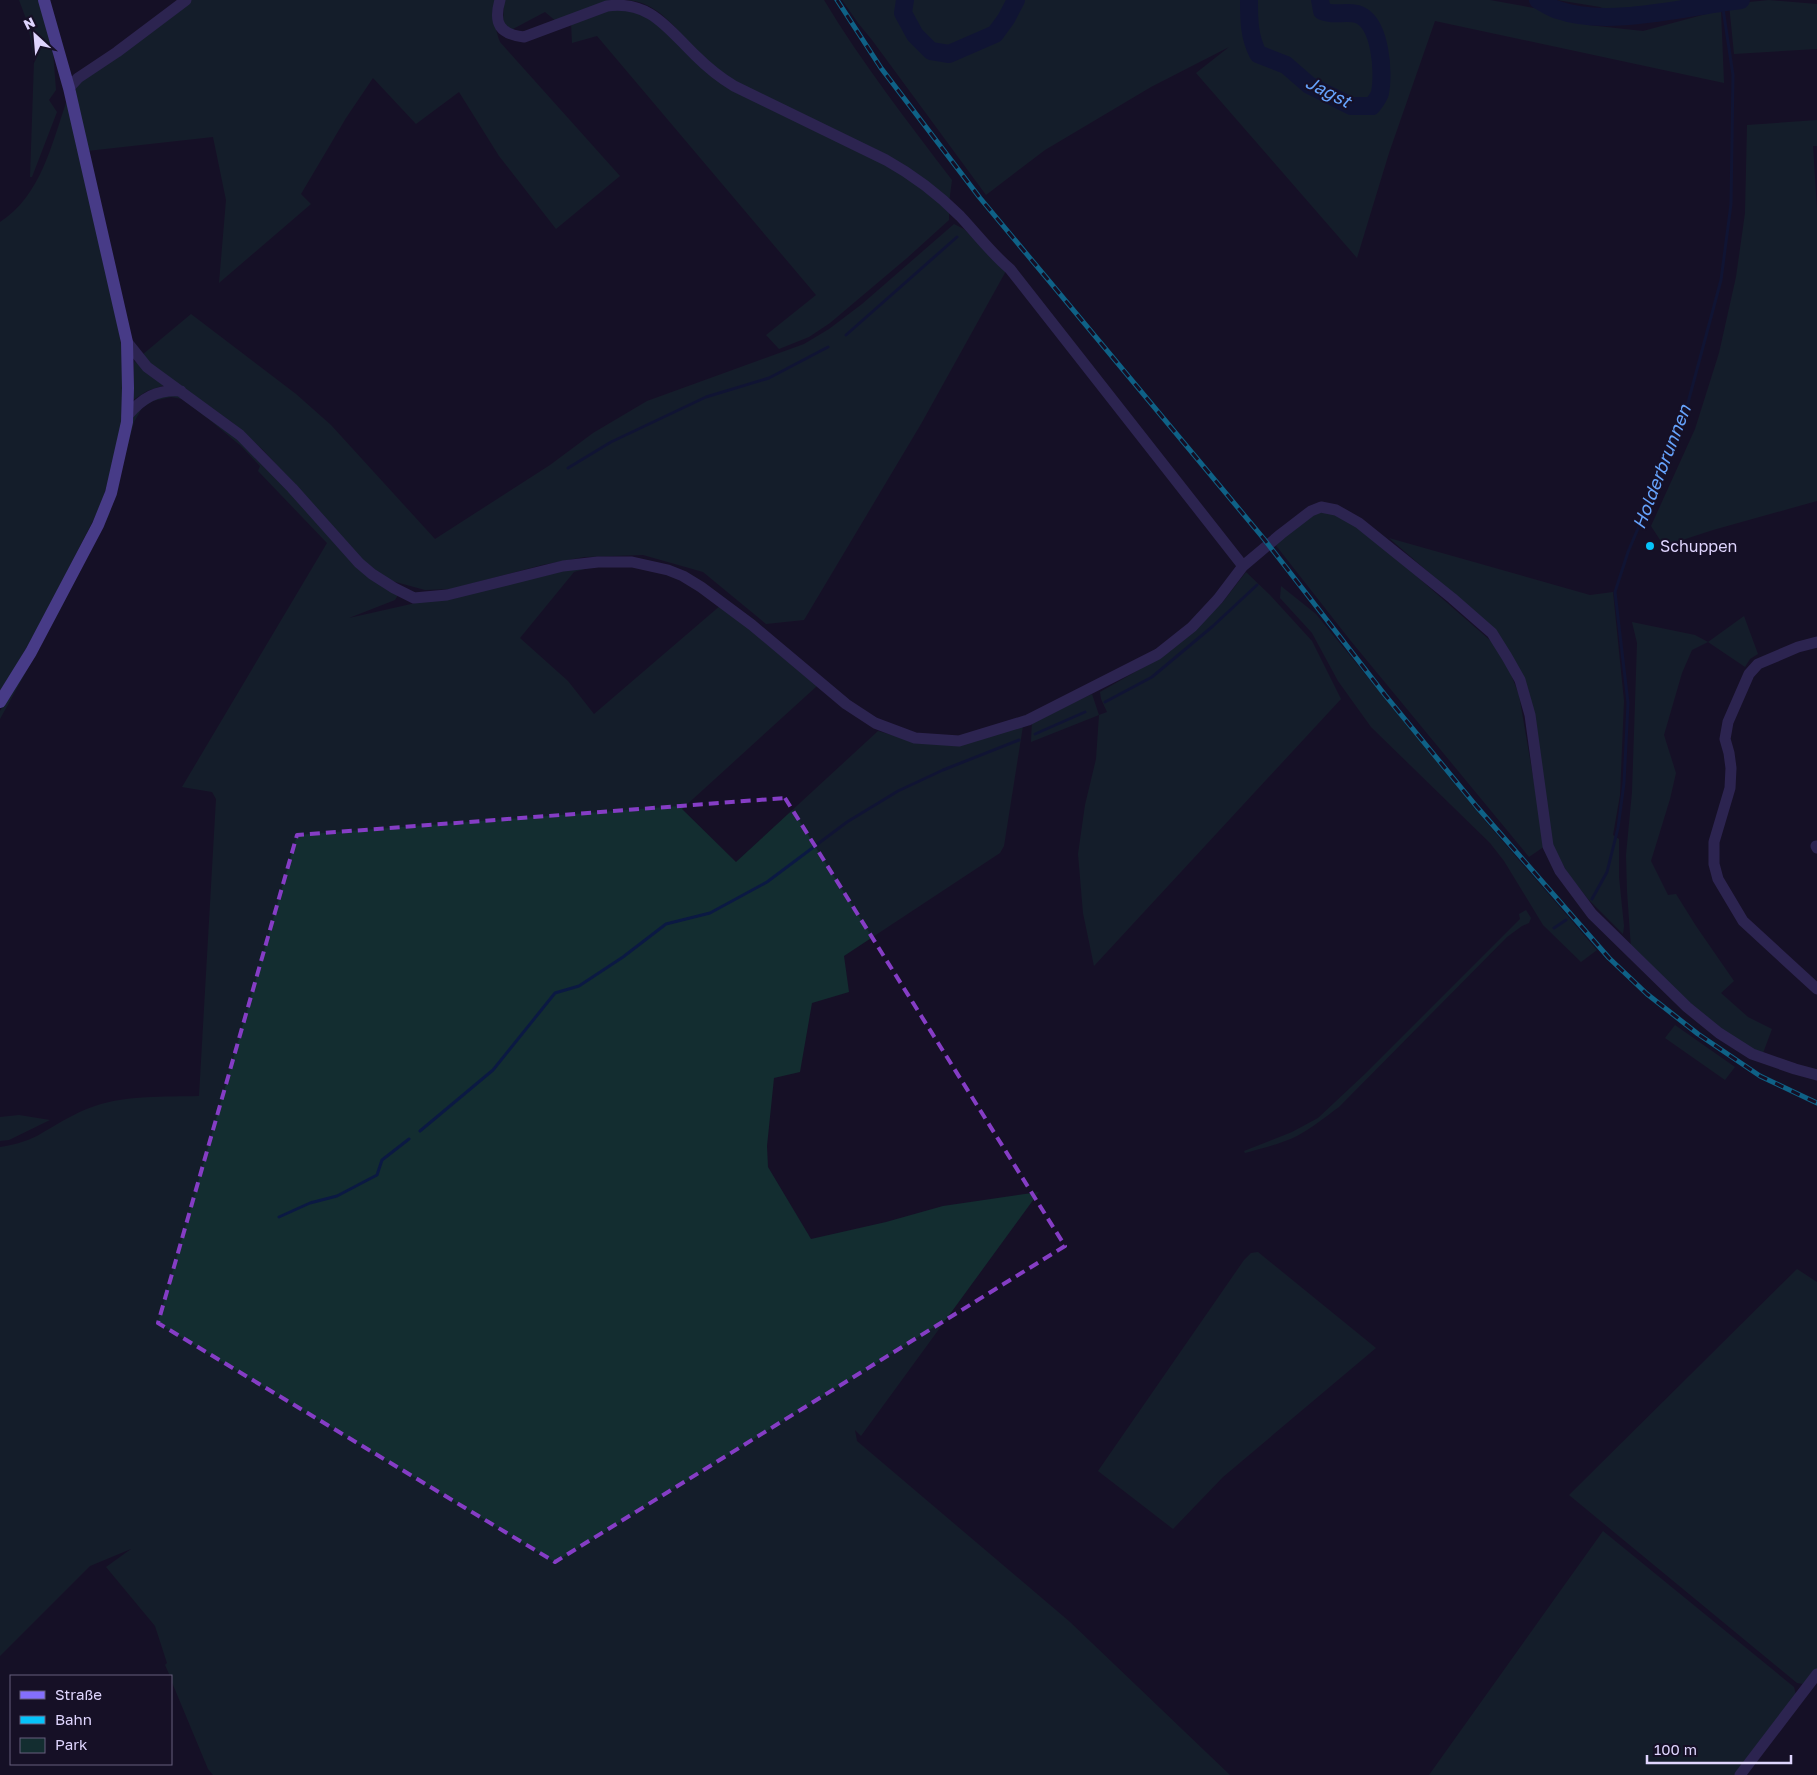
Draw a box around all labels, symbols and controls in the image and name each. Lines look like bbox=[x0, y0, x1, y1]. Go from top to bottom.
north arrow bbox=[10, 10, 60, 60]
text: N bbox=[21, 13, 38, 33]
water label: Jagst bbox=[1302, 70, 1356, 113]
water label: Holderbrunnen bbox=[1627, 401, 1695, 532]
place label: Schuppen bbox=[1660, 536, 1737, 556]
marker: Schuppen bbox=[1644, 540, 1656, 552]
legend bbox=[10, 1675, 172, 1765]
text: Straße bbox=[55, 1685, 102, 1703]
text: Bahn bbox=[55, 1710, 92, 1728]
scale bar bbox=[1647, 1732, 1791, 1764]
text: Park bbox=[55, 1735, 88, 1753]
text: 100 m bbox=[1654, 1740, 1697, 1758]

